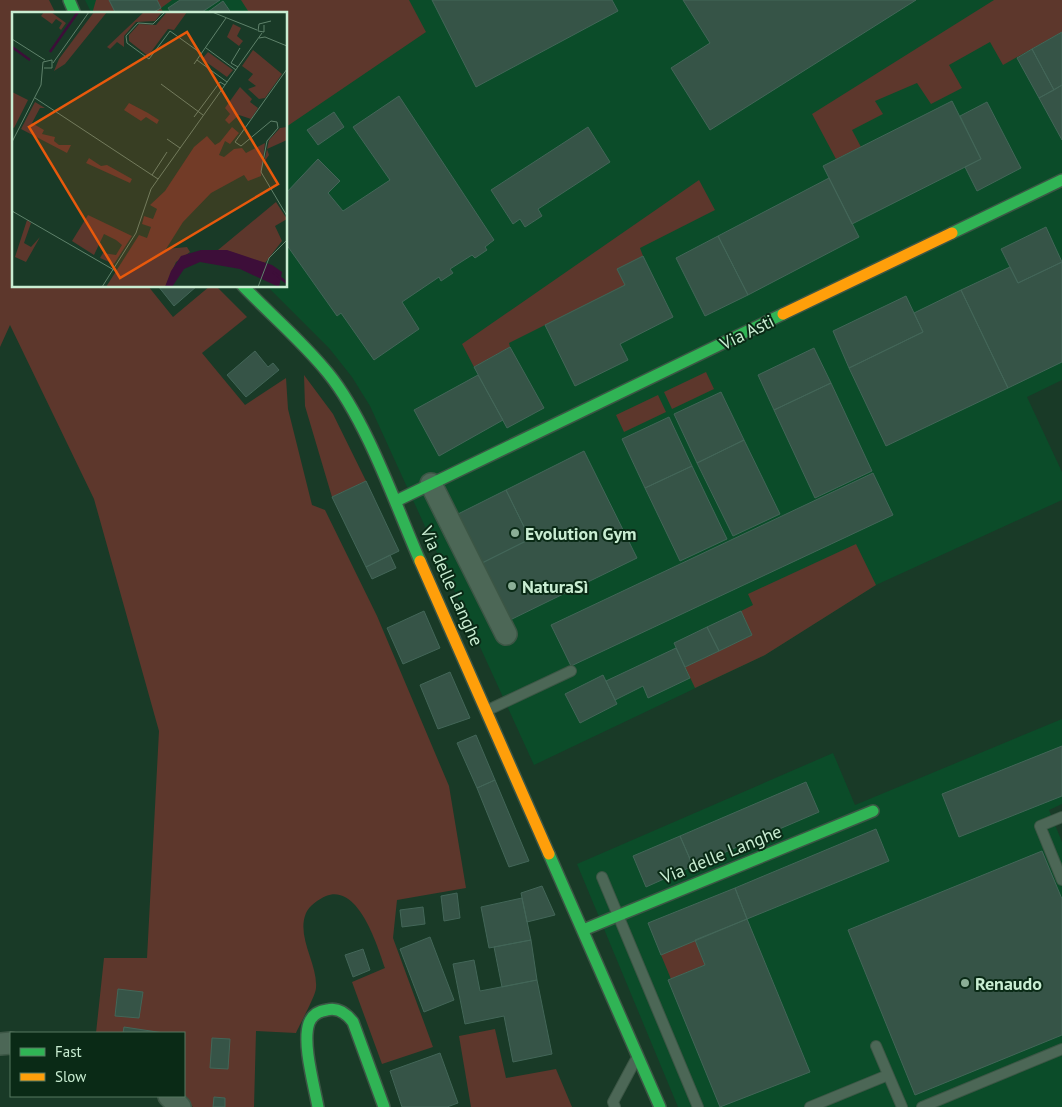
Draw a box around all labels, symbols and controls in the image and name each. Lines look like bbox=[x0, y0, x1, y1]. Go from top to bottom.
inset map bbox=[12, 12, 288, 288]
street label: Via Asti bbox=[715, 309, 778, 355]
street label: Via delle Langhe bbox=[415, 522, 489, 649]
place label: Evolution Gym bbox=[525, 522, 636, 545]
marker: Evolution Gym bbox=[509, 527, 521, 539]
place label: NaturaSì bbox=[522, 575, 588, 598]
marker: NaturaSì bbox=[506, 580, 518, 592]
street label: Via delle Langhe bbox=[656, 819, 785, 889]
place label: Renaudo bbox=[975, 972, 1042, 995]
marker: Renaudo bbox=[959, 977, 971, 989]
legend bbox=[10, 1032, 185, 1097]
text: Fast bbox=[55, 1042, 82, 1061]
text: Slow bbox=[55, 1067, 86, 1086]

